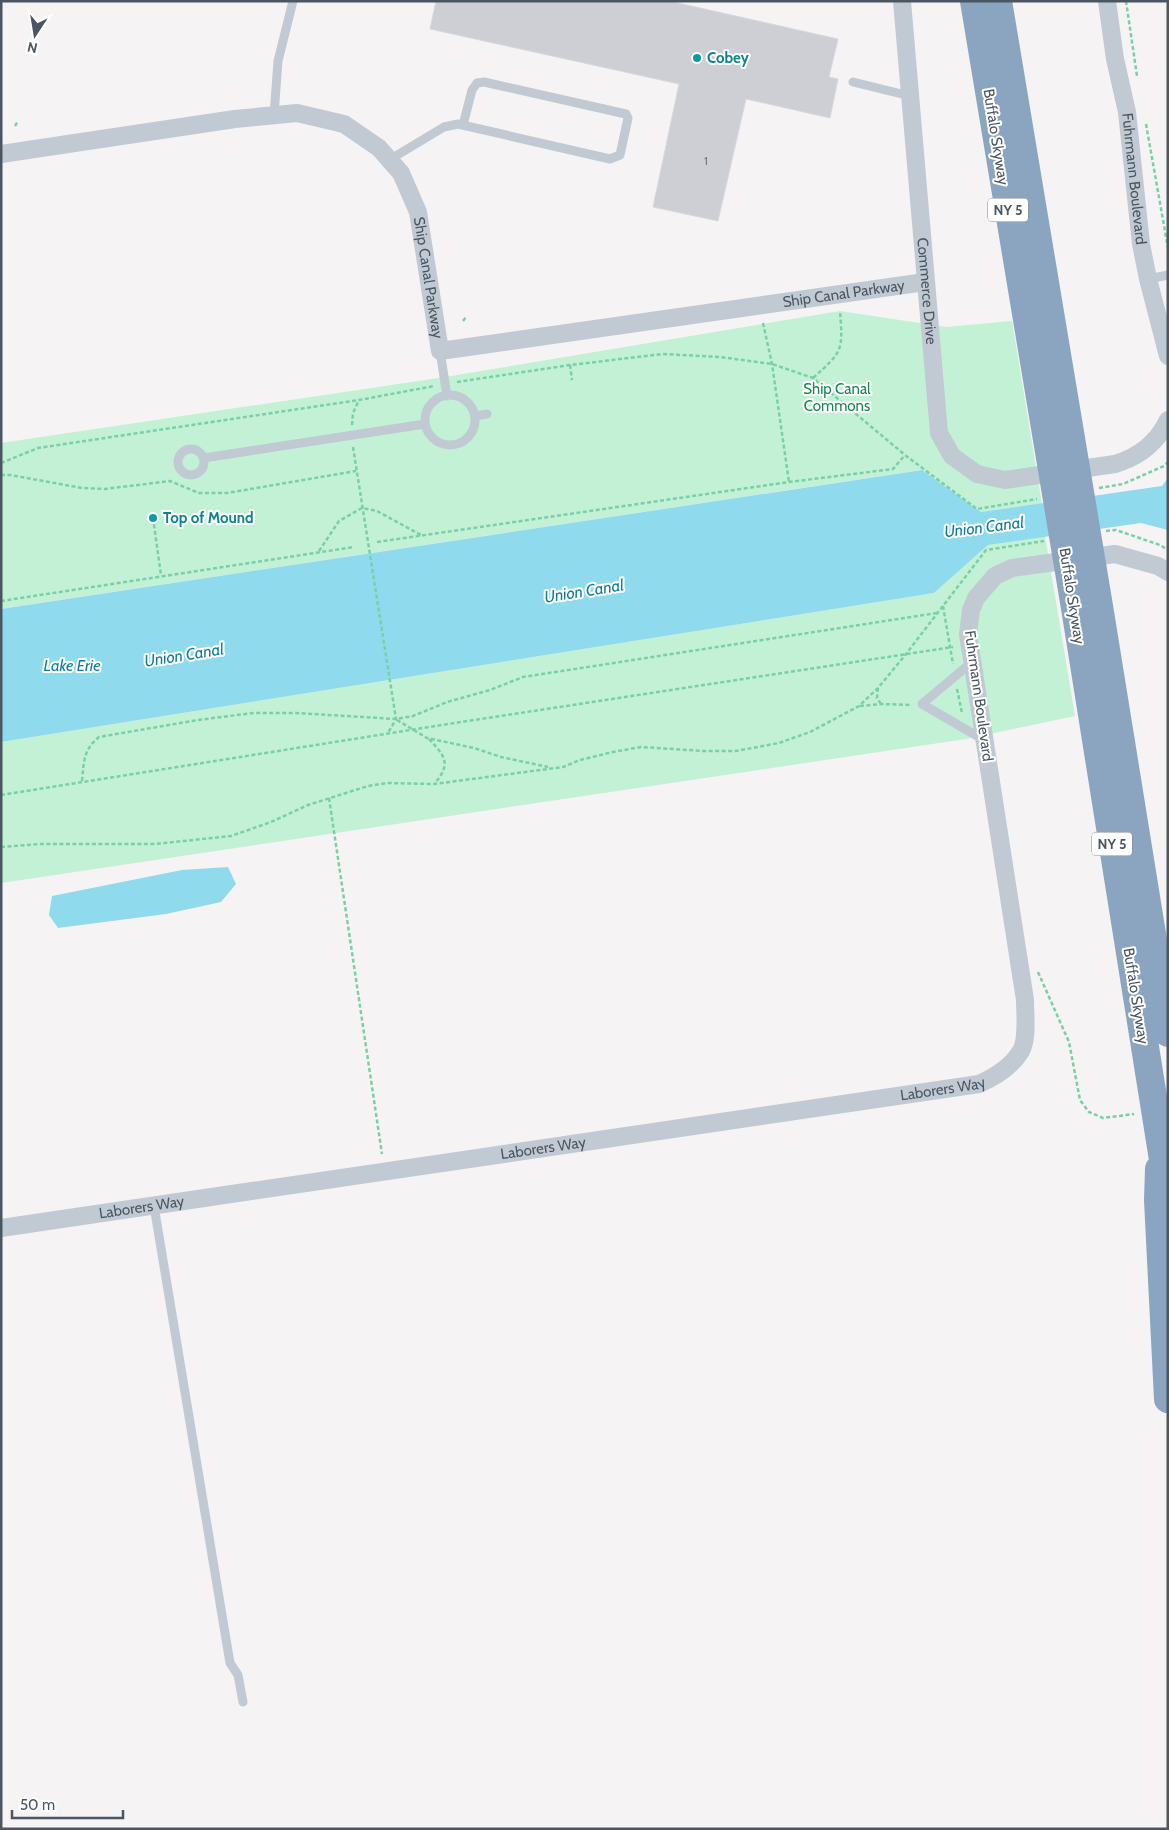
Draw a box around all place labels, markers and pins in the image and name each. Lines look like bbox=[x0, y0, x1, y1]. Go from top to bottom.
place label: Cobey bbox=[707, 49, 750, 67]
marker: Cobey bbox=[691, 52, 703, 64]
place label: Top of Mound bbox=[163, 509, 254, 527]
marker: Top of Mound bbox=[147, 512, 159, 524]

